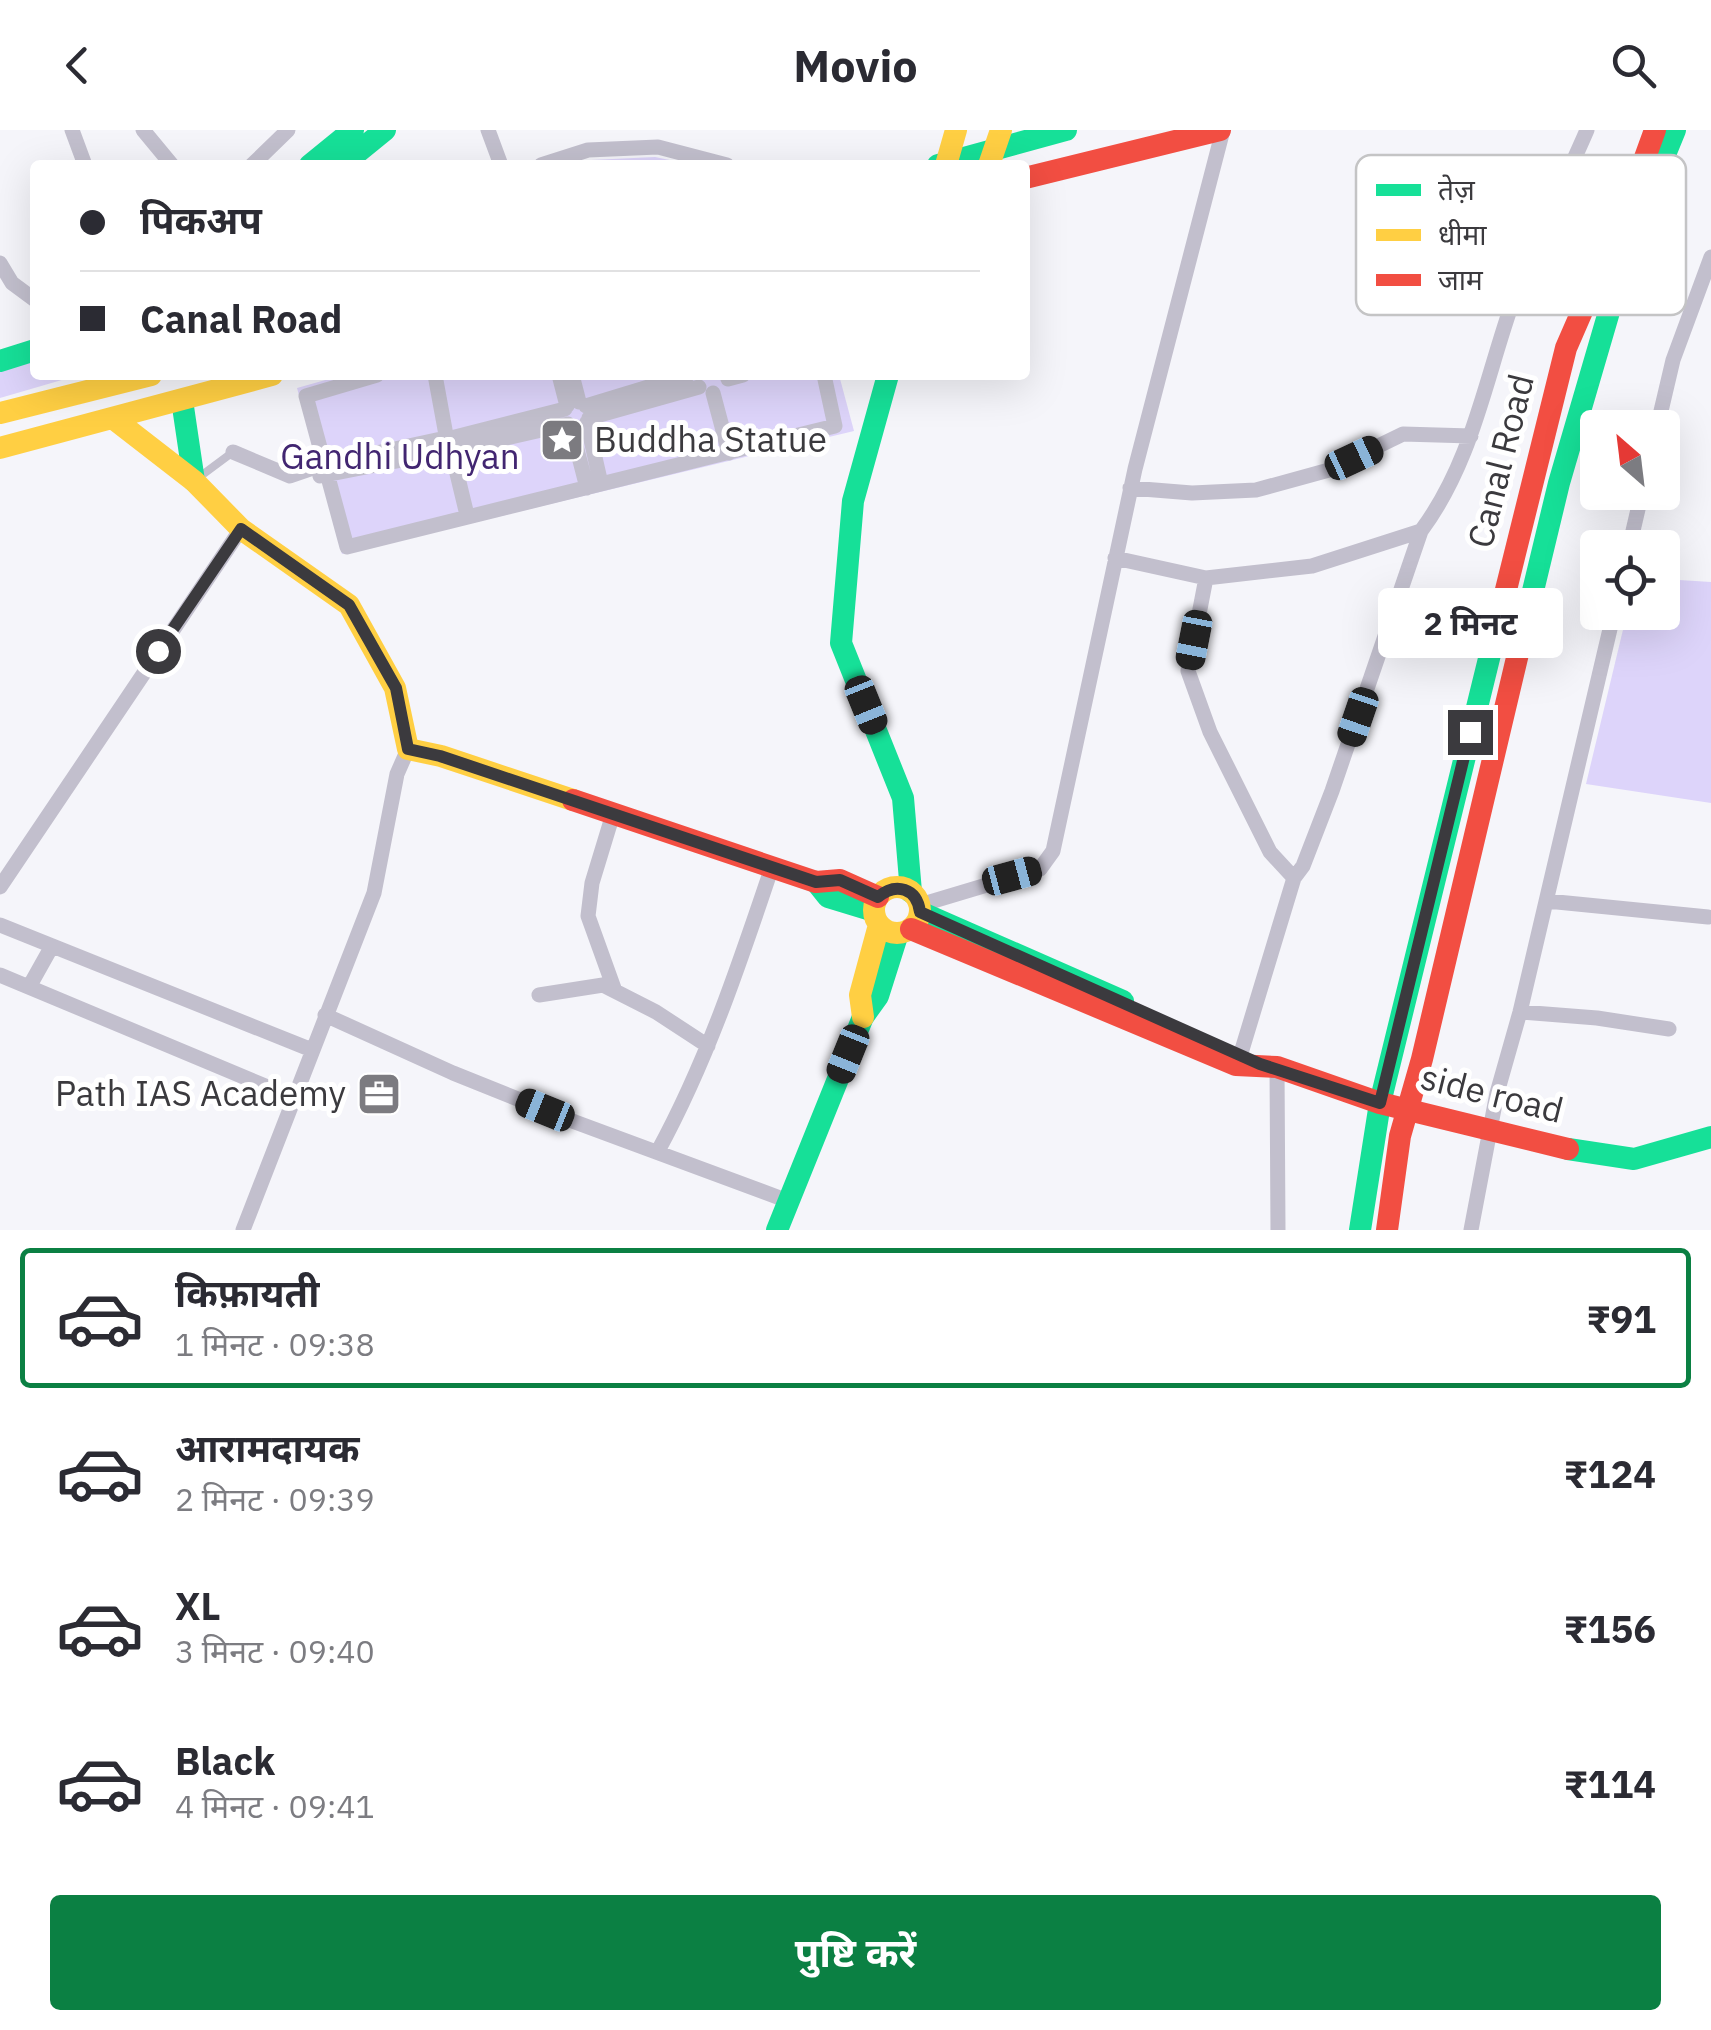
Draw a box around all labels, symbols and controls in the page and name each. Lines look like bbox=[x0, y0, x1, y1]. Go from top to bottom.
text: Movio bbox=[793, 36, 918, 94]
icon: back bbox=[50, 38, 105, 93]
icon: search bbox=[1606, 38, 1661, 93]
legend bbox=[1356, 155, 1686, 315]
text: तेज़ bbox=[1438, 171, 1476, 208]
text: पिकअप bbox=[140, 195, 262, 244]
text: धीमा bbox=[1438, 216, 1487, 253]
text: जाम bbox=[1438, 261, 1484, 298]
text: Canal Road bbox=[140, 294, 342, 343]
street label: Canal Road bbox=[1456, 369, 1544, 552]
north arrow bbox=[1580, 410, 1680, 510]
map controls bbox=[1580, 410, 1680, 630]
place label: Buddha Statue bbox=[594, 416, 827, 462]
place icon: Buddha Statue bbox=[539, 417, 585, 463]
car bbox=[1320, 432, 1388, 484]
park label: Gandhi Udhyan bbox=[280, 433, 520, 479]
button: locate bbox=[1580, 530, 1680, 630]
callout: 2 मिनट bbox=[1378, 587, 1562, 657]
text: 2 मिनट bbox=[1424, 602, 1517, 644]
car bbox=[1174, 608, 1214, 672]
route start bbox=[136, 629, 181, 674]
car bbox=[841, 672, 891, 738]
car bbox=[1334, 684, 1382, 750]
route end bbox=[1448, 710, 1493, 755]
car bbox=[979, 854, 1045, 898]
car bbox=[823, 1021, 873, 1087]
street label: side road bbox=[1416, 1053, 1568, 1133]
place label: Path IAS Academy bbox=[55, 1070, 346, 1116]
office icon: Path IAS Academy bbox=[356, 1071, 402, 1117]
car bbox=[512, 1085, 578, 1135]
text: किफ़ायती bbox=[175, 1268, 319, 1317]
icon: car bbox=[55, 1273, 145, 1363]
text: ₹91 bbox=[1586, 1294, 1656, 1343]
text: 1 मिनट · 09:38 bbox=[175, 1323, 375, 1365]
text: आरामदायक bbox=[175, 1423, 359, 1472]
icon: car bbox=[55, 1428, 145, 1518]
text: ₹124 bbox=[1564, 1449, 1656, 1498]
text: 2 मिनट · 09:39 bbox=[175, 1478, 375, 1520]
text: XL bbox=[175, 1581, 221, 1630]
icon: car bbox=[55, 1583, 145, 1673]
text: ₹156 bbox=[1564, 1604, 1656, 1653]
text: 3 मिनट · 09:40 bbox=[175, 1630, 375, 1672]
text: Black bbox=[175, 1736, 275, 1785]
icon: car bbox=[55, 1738, 145, 1828]
text: ₹114 bbox=[1564, 1759, 1656, 1808]
text: 4 मिनट · 09:41 bbox=[175, 1785, 375, 1827]
button: पुष्टि करें bbox=[50, 1895, 1661, 2010]

